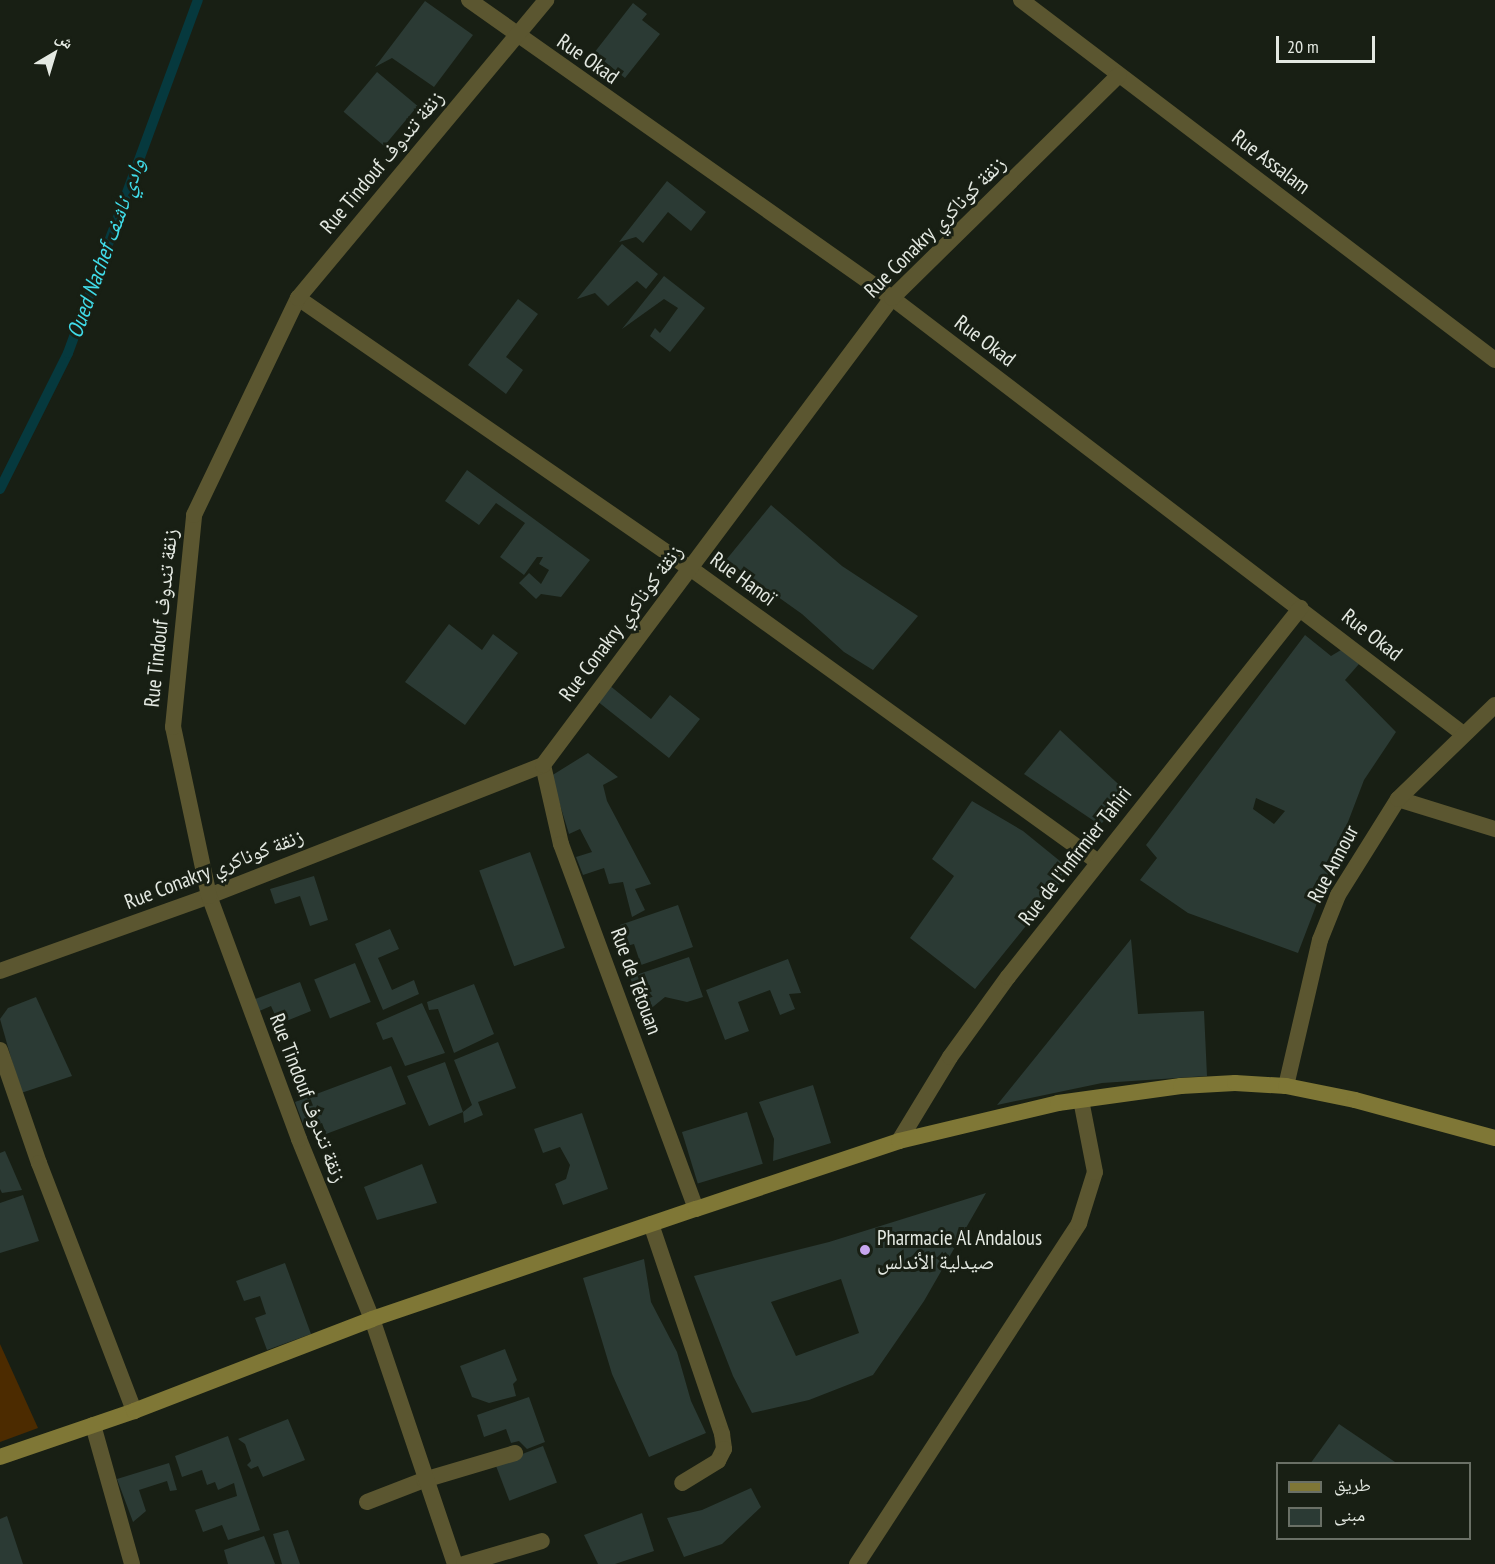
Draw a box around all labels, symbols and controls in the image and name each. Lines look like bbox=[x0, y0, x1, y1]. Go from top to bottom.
north arrow bbox=[24, 24, 84, 84]
scale bar bbox=[1279, 24, 1378, 62]
text: ش bbox=[52, 27, 78, 53]
street label: Rue Okad bbox=[552, 29, 624, 89]
text: 20 m bbox=[1287, 35, 1319, 58]
street label: Rue Tindouf زنقة تندوف bbox=[315, 85, 449, 239]
street label: Rue Assalam bbox=[1227, 124, 1315, 200]
street label: Rue Conakry زنقة كوناكري bbox=[859, 151, 1011, 303]
water label: Oued Nachef وادي ناشف bbox=[61, 154, 151, 342]
street label: Rue Okad bbox=[950, 310, 1020, 372]
street label: Rue Tindouf زنقة تندوف bbox=[139, 527, 183, 709]
street label: Rue Conakry زنقة كوناكري bbox=[554, 540, 688, 706]
street label: Rue Hanoï bbox=[705, 547, 781, 611]
street label: Rue Okad bbox=[1337, 604, 1407, 666]
street label: Rue de l'Infirmier Tahiri bbox=[1013, 781, 1137, 931]
street label: Rue Annour bbox=[1302, 821, 1364, 907]
street label: Rue Conakry زنقة كوناكري bbox=[121, 823, 307, 915]
street label: Rue de Tétouan bbox=[605, 924, 667, 1038]
street label: Rue Tindouf زنقة تندوف bbox=[264, 1010, 352, 1186]
place label: Pharmacie Al Andalous صيدلية الأندلس bbox=[877, 1225, 1043, 1275]
marker: Pharmacie Al Andalous صيدلية الأندلس bbox=[858, 1243, 872, 1257]
legend bbox=[1276, 1462, 1471, 1540]
text: طريق bbox=[1334, 1473, 1371, 1496]
text: مبنى bbox=[1334, 1503, 1365, 1526]

